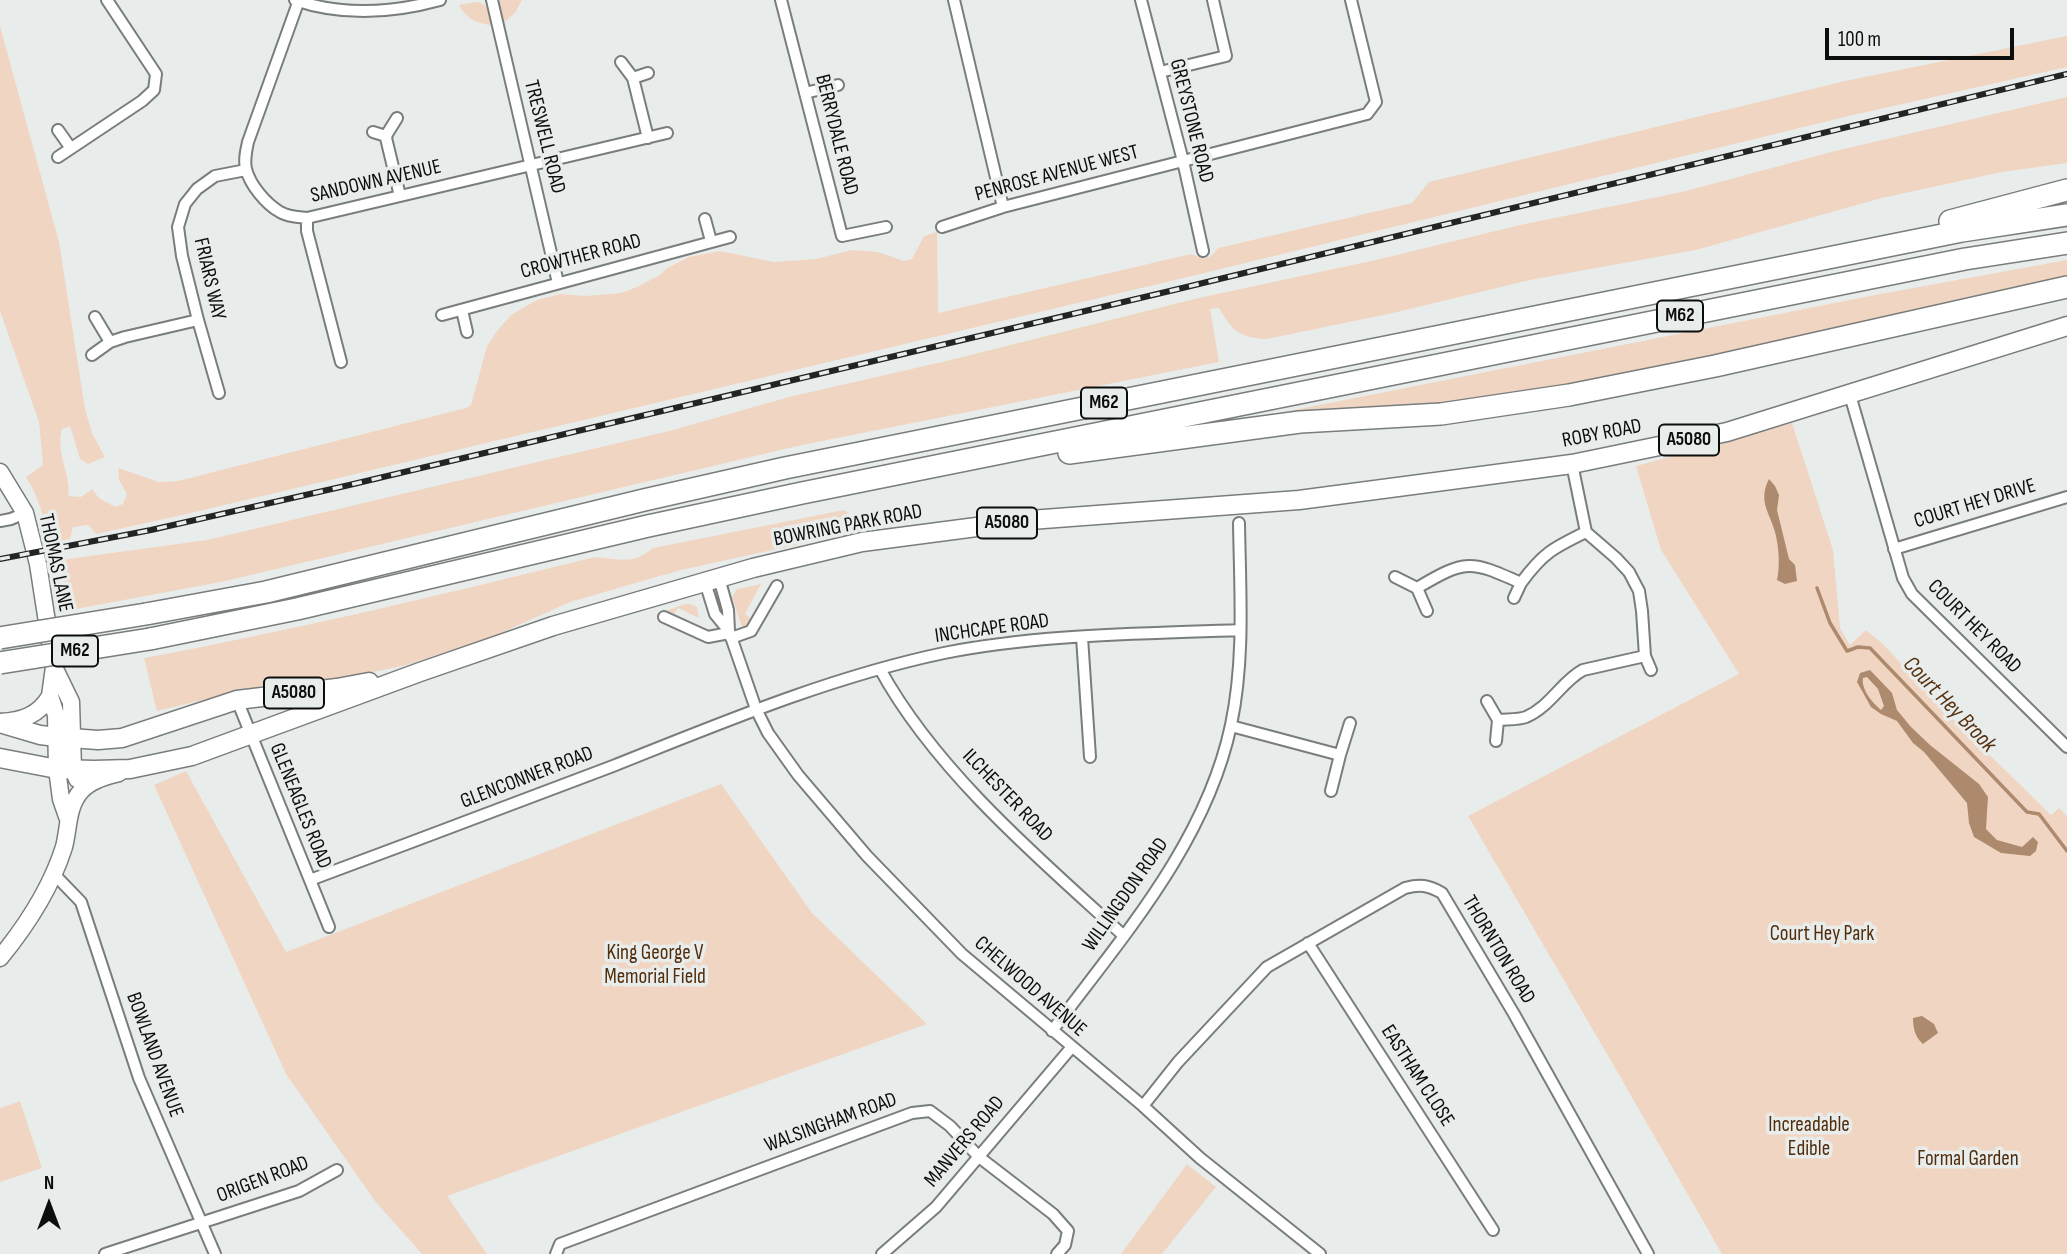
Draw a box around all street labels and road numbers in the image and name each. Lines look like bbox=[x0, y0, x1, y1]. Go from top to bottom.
street label: GREYSTONE ROAD bbox=[1163, 56, 1219, 186]
street label: BERRYDALE ROAD bbox=[809, 72, 863, 198]
street label: TRESWELL ROAD bbox=[518, 78, 570, 196]
street label: PENROSE AVENUE WEST bbox=[972, 140, 1142, 208]
street label: SANDOWN AVENUE bbox=[308, 155, 444, 209]
street label: CROWTHER ROAD bbox=[518, 229, 644, 285]
street label: FRIARS WAY bbox=[187, 236, 231, 322]
road number: M62 bbox=[1657, 300, 1703, 332]
road number: M62 bbox=[1081, 388, 1127, 418]
street label: ROBY ROAD bbox=[1560, 414, 1644, 454]
road number: A5080 bbox=[1659, 424, 1719, 456]
street label: COURT HEY DRIVE bbox=[1911, 474, 2039, 534]
street label: BOWRING PARK ROAD bbox=[772, 499, 924, 553]
road number: A5080 bbox=[977, 508, 1037, 538]
street label: THOMAS LANE bbox=[32, 512, 78, 614]
street label: COURT HEY ROAD bbox=[1922, 575, 2026, 679]
street label: INCHCAPE ROAD bbox=[933, 609, 1051, 649]
road number: M62 bbox=[52, 636, 98, 666]
road number: A5080 bbox=[264, 678, 324, 708]
street label: GLENEAGLES ROAD bbox=[263, 739, 337, 873]
street label: GLENCONNER ROAD bbox=[457, 741, 597, 815]
street label: ILCHESTER ROAD bbox=[956, 744, 1058, 848]
street label: WILLINGDON ROAD bbox=[1078, 833, 1174, 957]
street label: THORNTON ROAD bbox=[1456, 891, 1540, 1009]
street label: CHELWOOD AVENUE bbox=[969, 931, 1091, 1043]
street label: BOWLAND AVENUE bbox=[120, 989, 188, 1121]
street label: EASTHAM CLOSE bbox=[1375, 1021, 1459, 1131]
street label: WALSINGHAM ROAD bbox=[761, 1087, 901, 1159]
street label: MANVERS ROAD bbox=[920, 1091, 1010, 1193]
street label: ORIGEN ROAD bbox=[213, 1151, 313, 1209]

